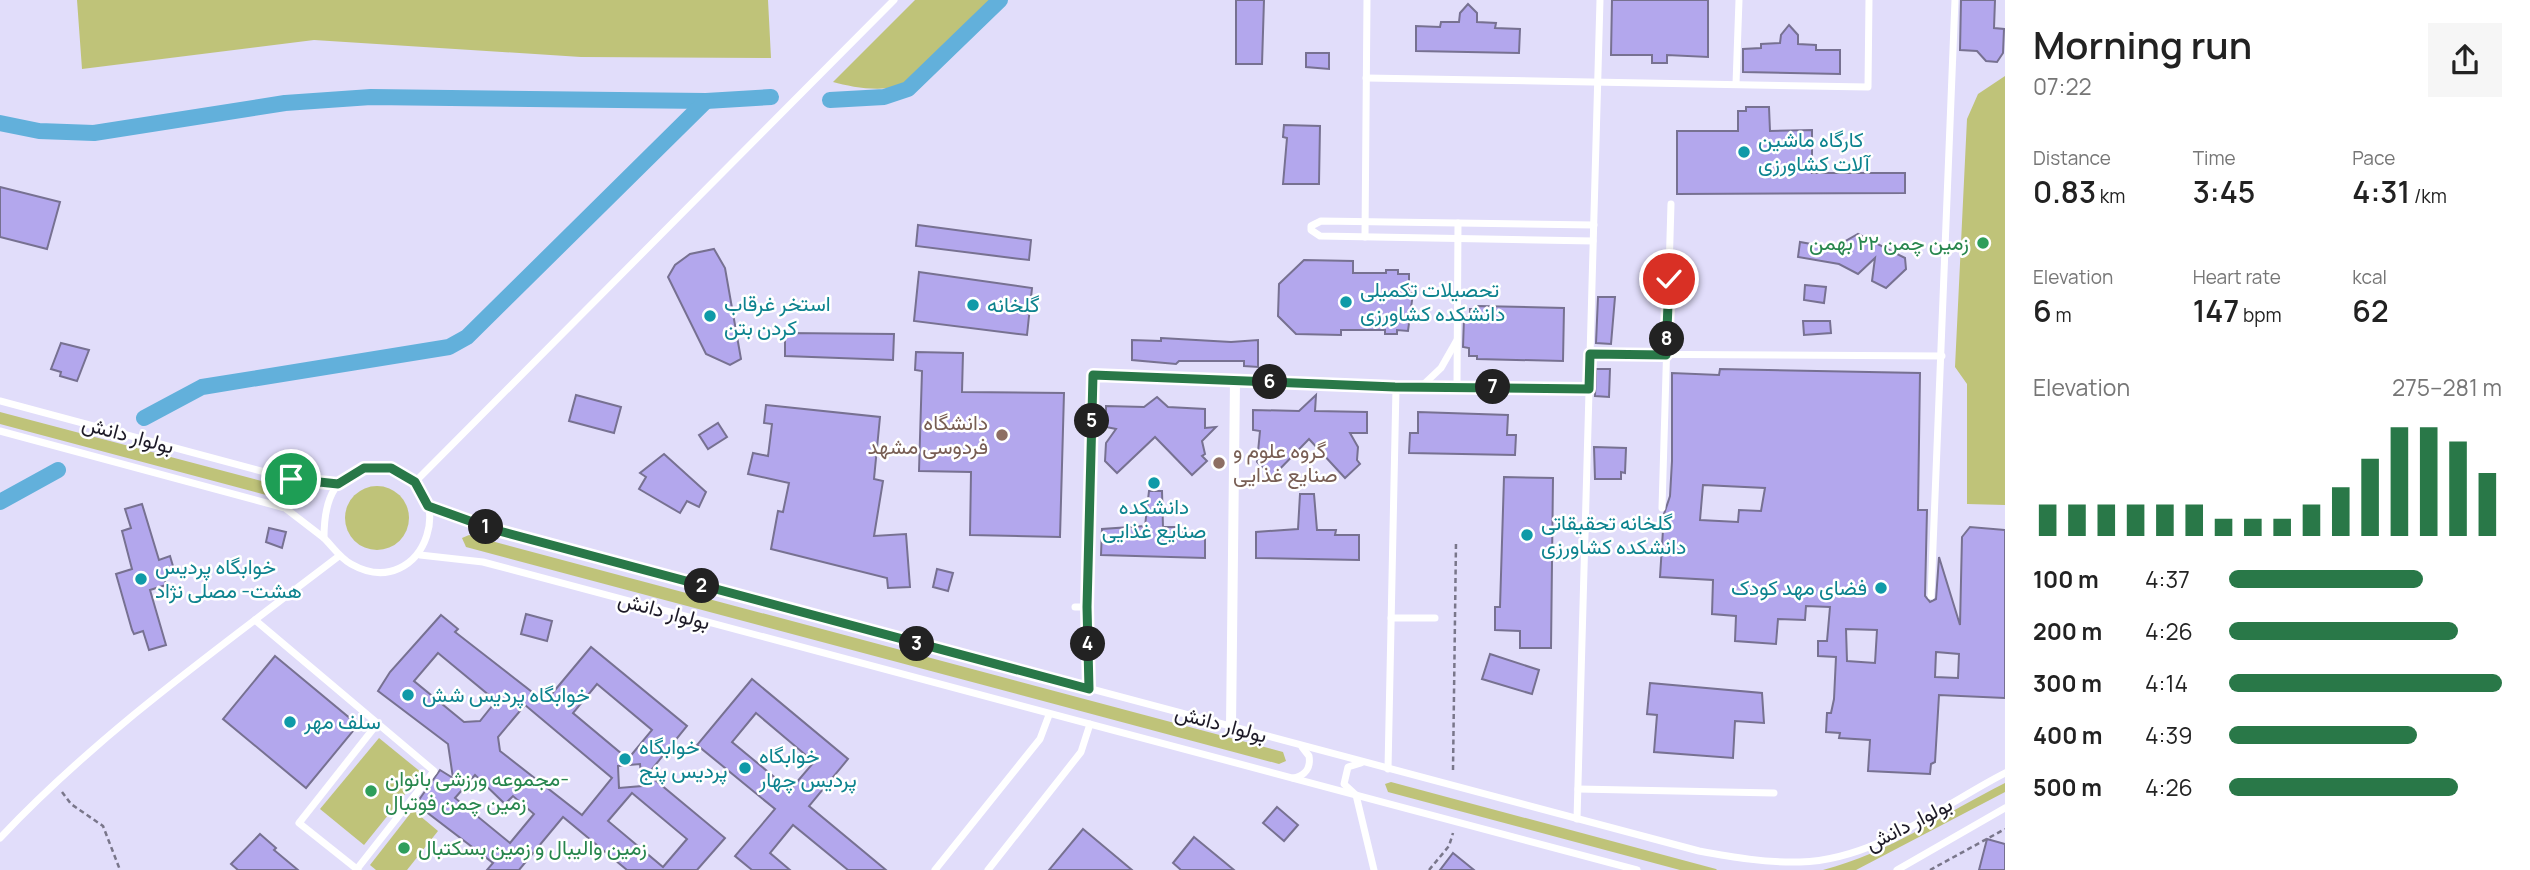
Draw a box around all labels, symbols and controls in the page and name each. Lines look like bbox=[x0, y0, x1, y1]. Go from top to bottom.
text: Morning run bbox=[2033, 18, 2252, 70]
button: share bbox=[2428, 23, 2502, 97]
text: 07:22 bbox=[2033, 70, 2092, 102]
place label: کارگاه ماشین آلات کشاورزی bbox=[1758, 125, 1872, 177]
marker: کارگاه ماشین آلات کشاورزی bbox=[1736, 144, 1752, 160]
text: Distance bbox=[2033, 145, 2111, 171]
text: Time bbox=[2193, 145, 2236, 171]
text: Pace bbox=[2352, 145, 2395, 171]
text: 0.83 bbox=[2033, 171, 2096, 212]
text: 3:45 bbox=[2193, 171, 2255, 212]
text: 4:31 bbox=[2352, 171, 2410, 212]
text: km bbox=[2096, 183, 2125, 209]
text: /km bbox=[2410, 183, 2447, 209]
place label: زمین چمن ۲۲ بهمن bbox=[1809, 228, 1969, 257]
marker: زمین چمن ۲۲ بهمن bbox=[1975, 235, 1991, 251]
pin bbox=[1639, 249, 1699, 309]
icon: check bbox=[1650, 260, 1688, 298]
text: Elevation bbox=[2033, 264, 2113, 290]
text: Heart rate bbox=[2193, 264, 2281, 290]
text: kcal bbox=[2352, 264, 2387, 290]
place label: تحصیلات تکمیلی دانشکده کشاورزی bbox=[1360, 275, 1505, 327]
place label: استخر غرقاب کردن بتن bbox=[724, 289, 831, 341]
place label: گلخانه bbox=[987, 290, 1040, 318]
text: 6 bbox=[2033, 290, 2052, 331]
text: 147 bbox=[2193, 290, 2239, 331]
text: 62 bbox=[2352, 290, 2389, 331]
marker: تحصیلات تکمیلی دانشکده کشاورزی bbox=[1338, 294, 1354, 310]
marker: گلخانه bbox=[965, 297, 981, 313]
text: m bbox=[2052, 302, 2072, 328]
text: bpm bbox=[2239, 302, 2282, 328]
marker: استخر غرقاب کردن بتن bbox=[702, 308, 718, 324]
pin: 8 bbox=[1650, 322, 1684, 356]
text: 8 bbox=[1661, 325, 1672, 351]
pin: 6 bbox=[1252, 364, 1288, 400]
text: 6 bbox=[1264, 368, 1275, 394]
pin: 7 bbox=[1476, 370, 1510, 404]
text: Elevation bbox=[2033, 371, 2130, 403]
text: 275–281 m bbox=[2392, 371, 2502, 403]
text: 7 bbox=[1487, 373, 1498, 399]
pin: 5 bbox=[1074, 404, 1110, 438]
text: 5 bbox=[1086, 407, 1097, 433]
street label: بولوار دانش bbox=[79, 408, 177, 460]
place label: دانشگاه فردوسی مشهد bbox=[868, 408, 988, 460]
marker: دانشگاه فردوسی مشهد bbox=[994, 427, 1010, 443]
place label: گروه علوم و صنایع غذایی bbox=[1233, 436, 1338, 489]
pin bbox=[261, 449, 321, 509]
marker: گروه علوم و صنایع غذایی bbox=[1211, 455, 1227, 471]
icon: arrive bbox=[272, 460, 310, 498]
marker: دانشکده صنایع غذایی bbox=[1146, 475, 1162, 491]
place label: دانشکده صنایع غذایی bbox=[1102, 492, 1206, 545]
place label: گلخانه تحقیقاتی دانشکده کشاورزی bbox=[1541, 508, 1686, 560]
pin: 1 bbox=[468, 510, 504, 544]
text: 1 bbox=[481, 513, 490, 539]
marker: گلخانه تحقیقاتی دانشکده کشاورزی bbox=[1519, 527, 1535, 543]
place label: خوابگاه پردیس هشت- مصلی نژاد bbox=[155, 552, 302, 604]
text: 100 m bbox=[2033, 563, 2099, 595]
text: 4:37 bbox=[2145, 563, 2190, 595]
pin: 2 bbox=[684, 568, 720, 604]
marker: خوابگاه پردیس هشت- مصلی نژاد bbox=[133, 571, 149, 587]
text: 2 bbox=[696, 572, 707, 598]
place label: فضای مهد کودک bbox=[1731, 573, 1867, 601]
marker: فضای مهد کودک bbox=[1873, 580, 1889, 596]
street label: بولوار دانش bbox=[615, 584, 713, 636]
text: 200 m bbox=[2033, 615, 2102, 647]
text: 4:26 bbox=[2145, 615, 2193, 647]
pin: 3 bbox=[900, 626, 934, 662]
pin: 4 bbox=[1070, 626, 1106, 662]
text: 3 bbox=[911, 630, 922, 656]
text: 4 bbox=[1082, 630, 1093, 656]
text: 300 m bbox=[2033, 667, 2102, 699]
text: 4:14 bbox=[2145, 667, 2188, 699]
place label: خوابگاه پردیس شش bbox=[422, 680, 590, 709]
marker: خوابگاه پردیس شش bbox=[400, 687, 416, 703]
street label: بولوار دانش bbox=[1172, 697, 1270, 749]
place label: سلف مهر bbox=[303, 707, 381, 735]
marker: سلف مهر bbox=[282, 714, 298, 730]
text: 400 m bbox=[2033, 719, 2103, 751]
text: 4:39 bbox=[2145, 719, 2192, 751]
place label: خوابگاه پردیس پنج bbox=[639, 732, 728, 785]
place label: خوابگاه پردیس چهار bbox=[758, 741, 857, 794]
marker: خوابگاه پردیس پنج bbox=[617, 751, 633, 767]
marker: خوابگاه پردیس چهار bbox=[737, 760, 753, 776]
place label: مجموعه ورزشی بانوان- زمین چمن فوتبال bbox=[385, 764, 569, 817]
text: 500 m bbox=[2033, 771, 2102, 803]
text: 4:26 bbox=[2145, 771, 2193, 803]
marker: مجموعه ورزشی بانوان- زمین چمن فوتبال bbox=[363, 783, 379, 799]
street label: بولوار دانش bbox=[1860, 789, 1957, 857]
place label: زمین والیبال و زمین بسکتبال bbox=[418, 833, 647, 861]
marker: زمین والیبال و زمین بسکتبال bbox=[396, 840, 412, 856]

